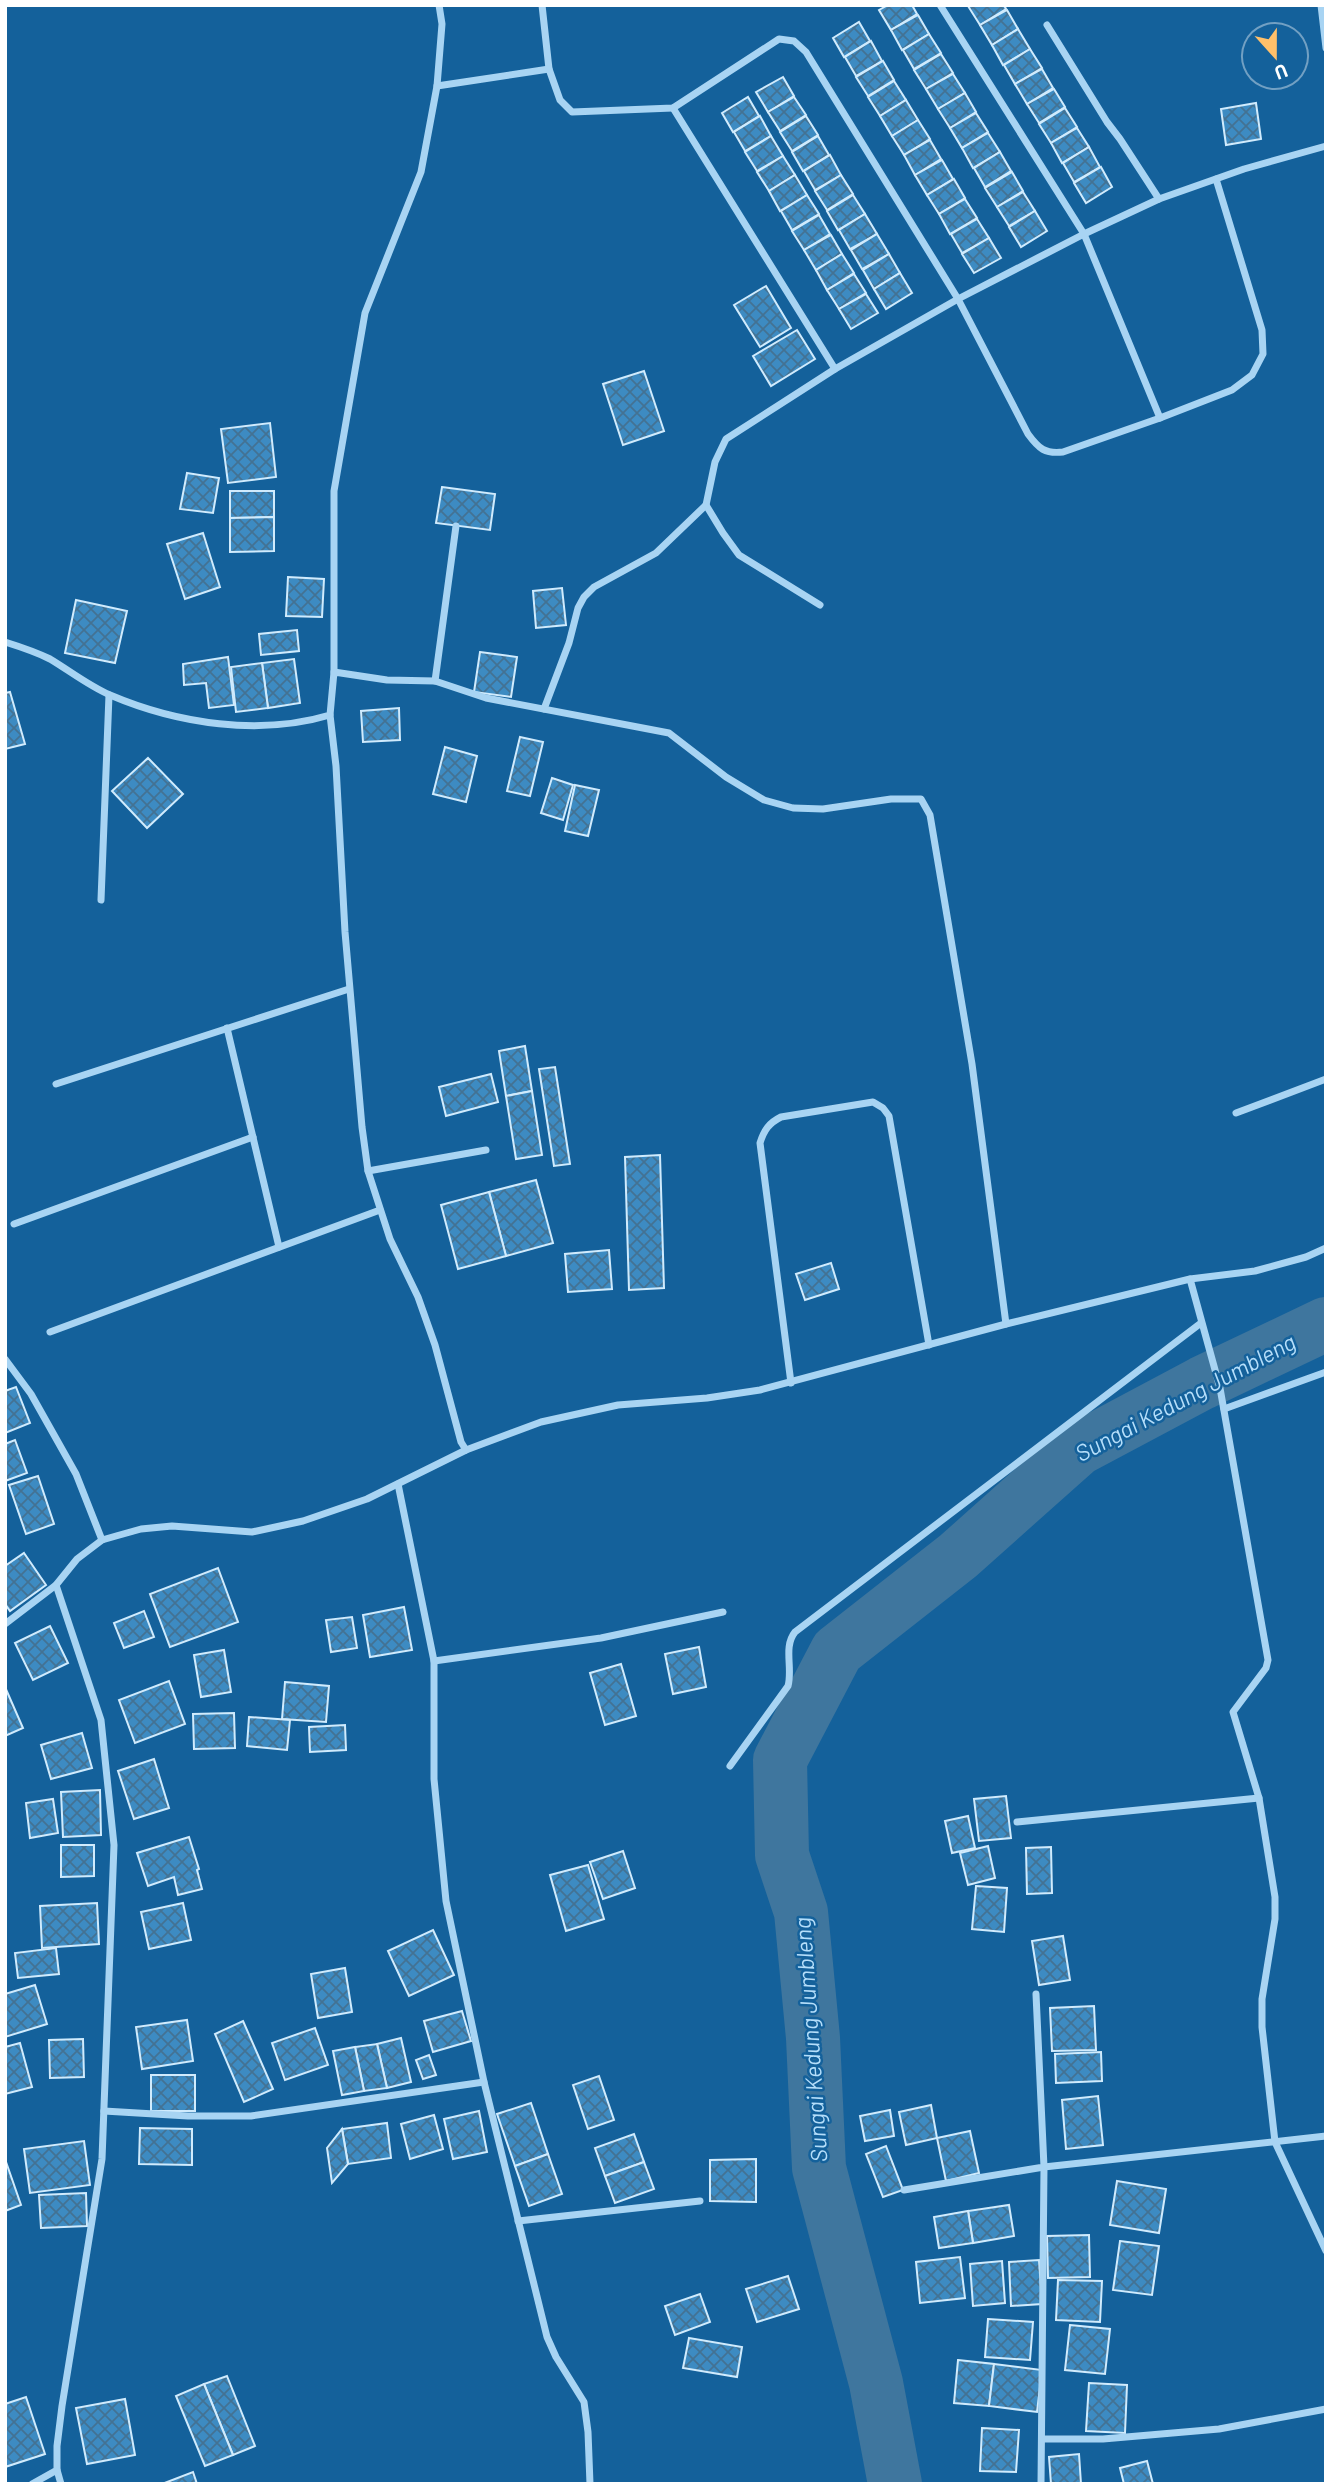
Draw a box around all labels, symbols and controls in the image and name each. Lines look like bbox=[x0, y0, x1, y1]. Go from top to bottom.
north arrow bbox=[1240, 21, 1310, 91]
text: U bbox=[1272, 59, 1291, 85]
water label: Sungai Kedung Jumbleng bbox=[1070, 1327, 1300, 1467]
water label: Sungai Kedung Jumbleng bbox=[787, 1917, 833, 2163]

